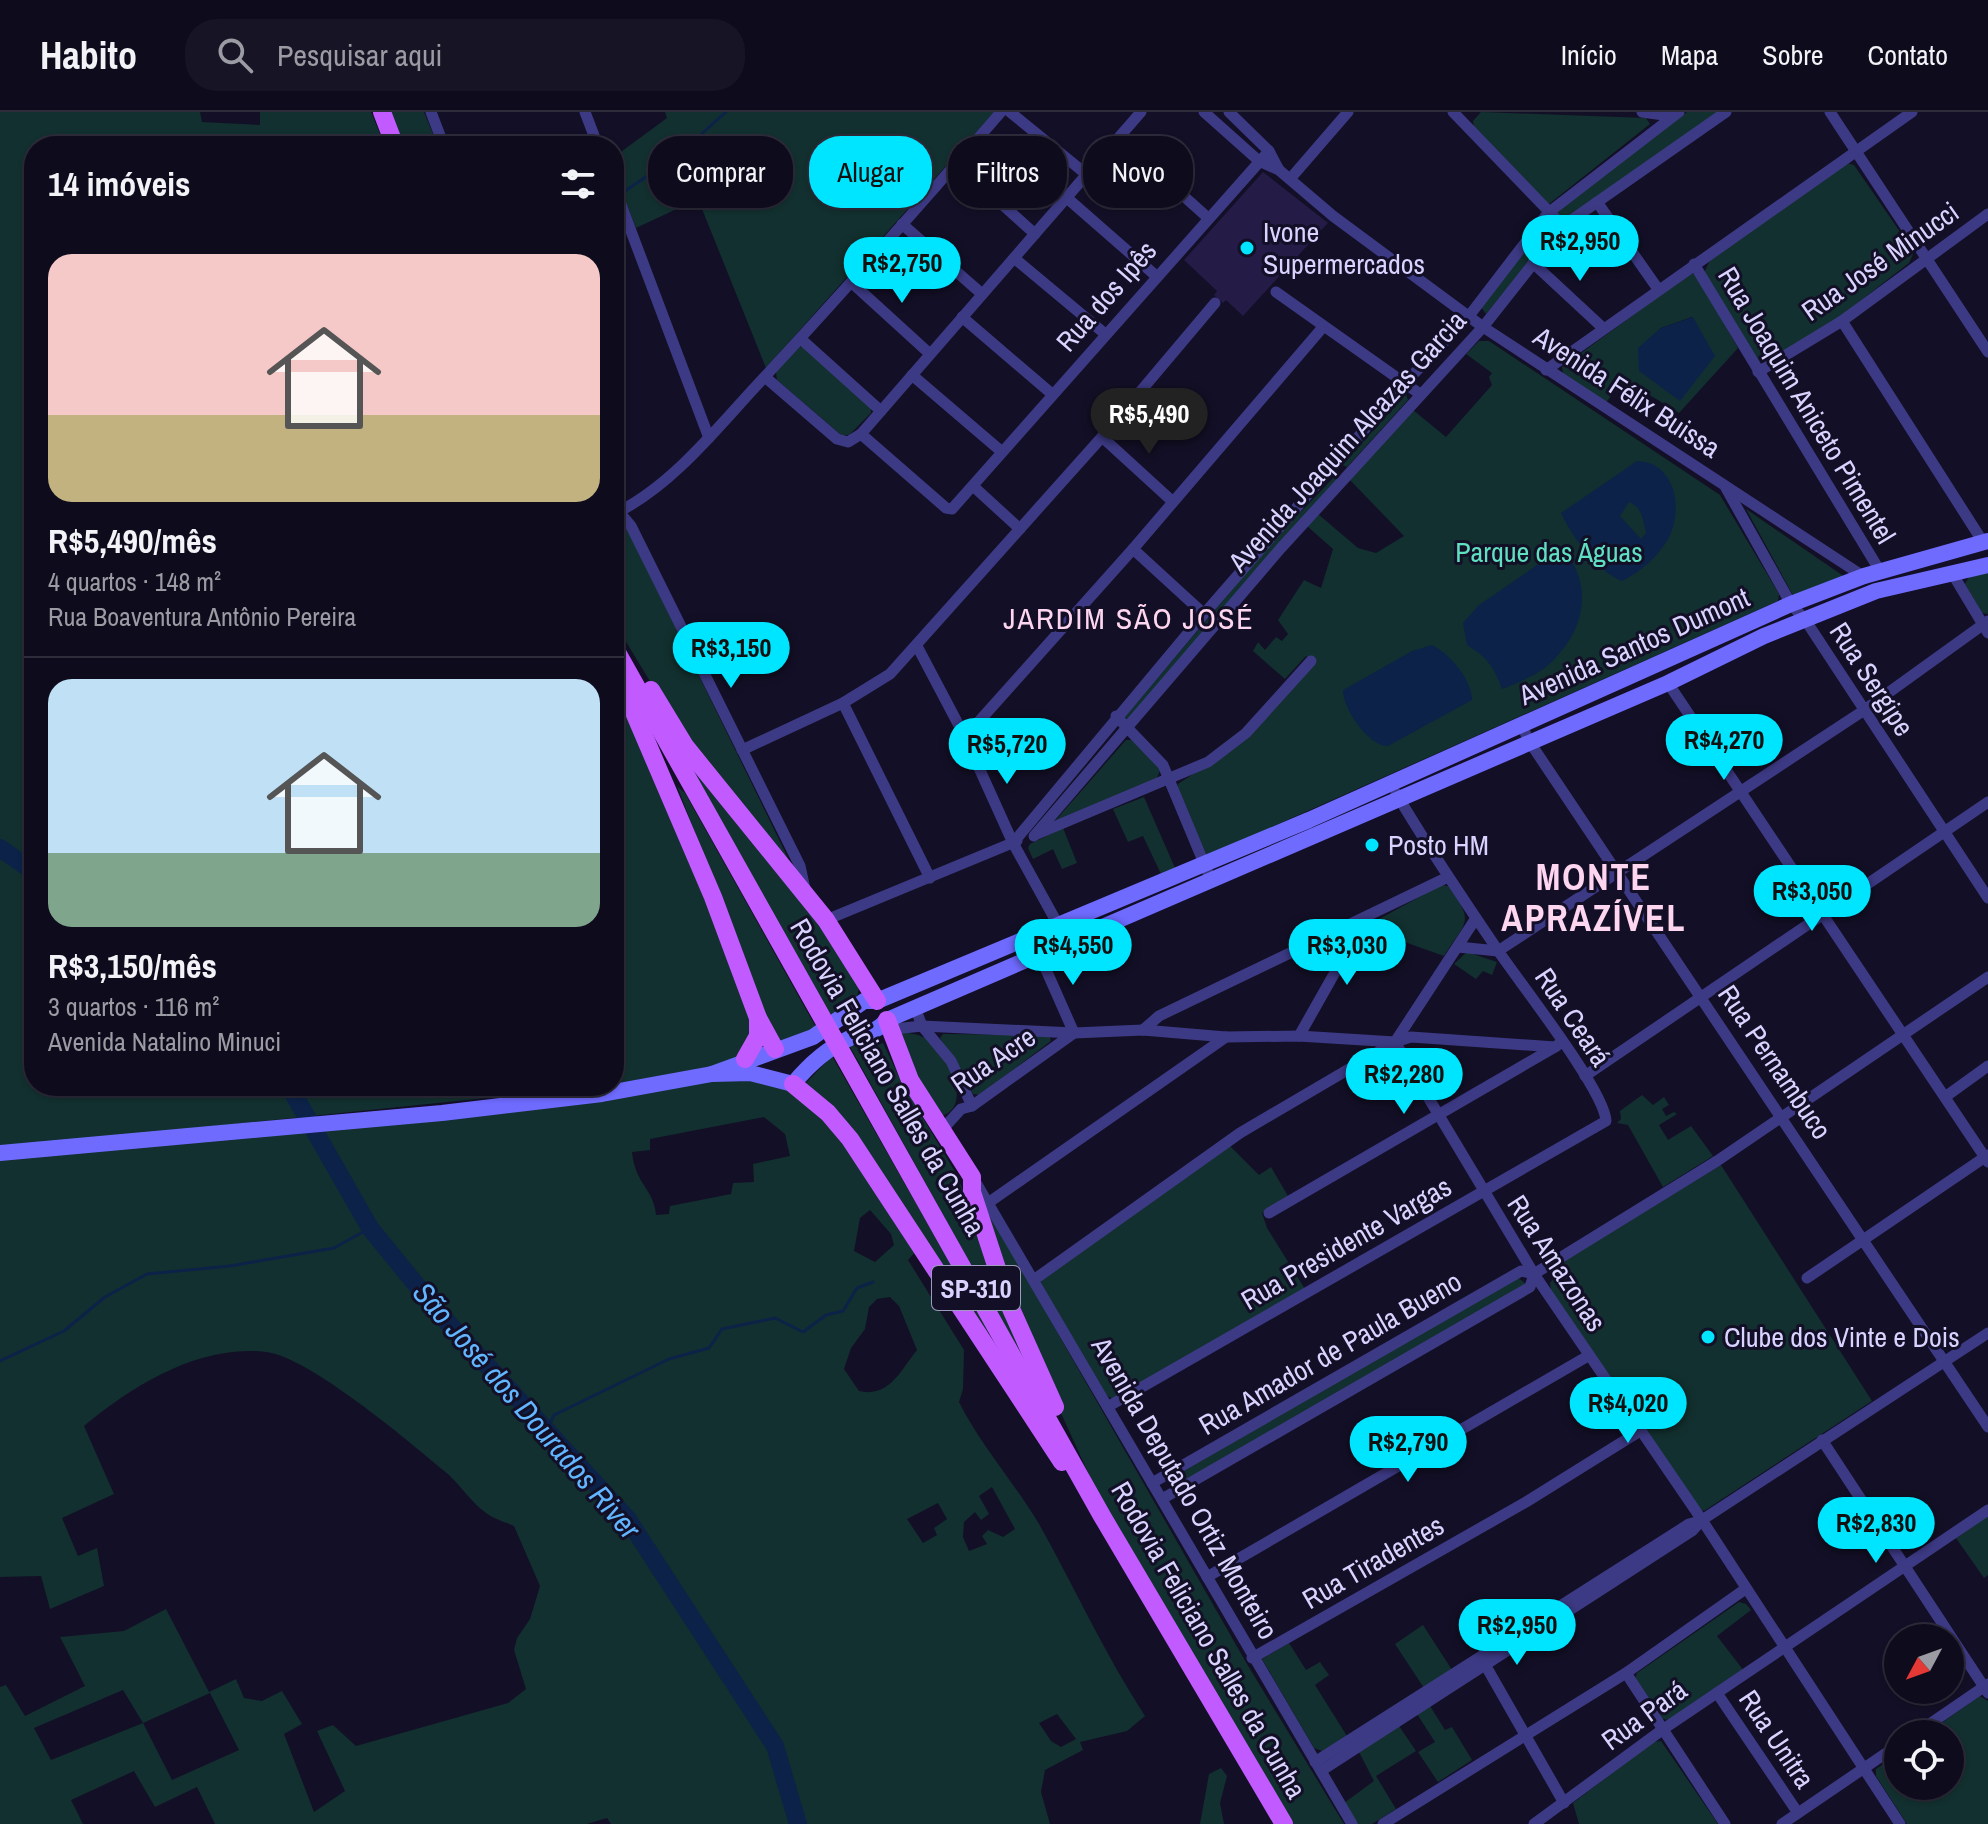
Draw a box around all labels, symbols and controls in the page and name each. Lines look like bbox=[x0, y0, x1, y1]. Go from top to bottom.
search box bbox=[185, 19, 745, 91]
text: Habito bbox=[40, 30, 137, 81]
icon: search bbox=[213, 33, 257, 77]
text: Pesquisar aqui bbox=[277, 35, 442, 75]
text: Início bbox=[1561, 36, 1617, 74]
text: Mapa bbox=[1661, 36, 1718, 74]
text: Sobre bbox=[1762, 36, 1824, 74]
text: Contato bbox=[1868, 36, 1948, 74]
chip: Comprar bbox=[648, 136, 793, 208]
chip: Alugar bbox=[809, 136, 932, 208]
chip: Filtros bbox=[948, 136, 1067, 208]
chip: Novo bbox=[1083, 136, 1193, 208]
text: 14 imóveis bbox=[48, 161, 191, 207]
icon: filters bbox=[556, 162, 600, 206]
street label: Rua José Minucci bbox=[1794, 193, 1966, 329]
place label: Ivone Supermercados bbox=[1263, 213, 1425, 283]
pin: R$2,950 bbox=[1506, 215, 1654, 283]
text: R$2,950 bbox=[1540, 223, 1620, 258]
street label: Rua dos Ipês bbox=[1047, 232, 1165, 360]
pin: R$2,750 bbox=[828, 237, 976, 305]
marker: Ivone Supermercados bbox=[1238, 239, 1256, 257]
text: R$2,750 bbox=[862, 245, 942, 280]
street label: Rua Joaquim Aniceto Pimentel bbox=[1709, 260, 1905, 550]
street label: Avenida Joaquim Alcazas Garcia bbox=[1219, 302, 1475, 580]
icon: home bbox=[252, 306, 396, 450]
street label: Avenida Félix Buissa bbox=[1525, 317, 1728, 467]
pin: R$5,490 bbox=[1075, 388, 1223, 456]
text: R$5,490 bbox=[1109, 396, 1189, 431]
text: R$5,490/mês bbox=[48, 518, 217, 564]
park label: Parque das Águas bbox=[1455, 533, 1643, 571]
text: 4 quartos · 148 m² bbox=[48, 564, 221, 599]
street label: Avenida Santos Dumont bbox=[1512, 578, 1755, 714]
district label: JARDIM SÃO JOSÉ bbox=[1003, 598, 1255, 638]
text: Rua Boaventura Antônio Pereira bbox=[48, 599, 356, 634]
street label: Rua Sergipe bbox=[1821, 615, 1923, 743]
pin: R$3,150 bbox=[657, 622, 805, 690]
text: R$3,150 bbox=[691, 630, 771, 665]
pin: R$4,270 bbox=[1650, 714, 1798, 782]
pin: R$5,720 bbox=[933, 718, 1081, 786]
text: R$4,270 bbox=[1684, 722, 1764, 757]
text: R$5,720 bbox=[967, 726, 1047, 761]
icon: home bbox=[252, 731, 396, 875]
place label: Posto HM bbox=[1388, 826, 1489, 864]
marker: Posto HM bbox=[1363, 836, 1381, 854]
district label: MONTE APRAZÍVEL bbox=[1501, 853, 1687, 942]
pin: R$3,050 bbox=[1738, 865, 1886, 933]
text: R$3,050 bbox=[1772, 873, 1852, 908]
street label: Rodovia Feliciano Salles da Cunha bbox=[782, 912, 995, 1243]
pin: R$4,550 bbox=[999, 919, 1147, 987]
pin: R$3,030 bbox=[1273, 919, 1421, 987]
text: R$4,550 bbox=[1033, 927, 1113, 962]
text: R$3,030 bbox=[1307, 927, 1387, 962]
text: R$3,150/mês bbox=[48, 943, 217, 989]
street label: Rua Ceará bbox=[1526, 960, 1620, 1074]
street label: Rua Pernambuco bbox=[1709, 977, 1841, 1147]
text: 3 quartos · 116 m² bbox=[48, 989, 219, 1024]
street label: Rua Acre bbox=[943, 1018, 1043, 1102]
text: Avenida Natalino Minuci bbox=[48, 1024, 281, 1059]
pin: R$2,280 bbox=[1330, 1048, 1478, 1116]
text: R$2,280 bbox=[1364, 1056, 1444, 1091]
street label: Rua Presidente Vargas bbox=[1234, 1167, 1458, 1319]
street label: Rua Amazonas bbox=[1499, 1187, 1615, 1339]
street label: Rua Amador de Paula Bueno bbox=[1192, 1262, 1468, 1444]
road number: SP-310 bbox=[932, 1266, 1020, 1310]
water label: São José dos Dourados River bbox=[404, 1273, 650, 1548]
place label: Clube dos Vinte e Dois bbox=[1724, 1318, 1960, 1356]
marker: Clube dos Vinte e Dois bbox=[1699, 1328, 1717, 1346]
street label: Avenida Deputado Ortiz Monteiro bbox=[1082, 1329, 1287, 1646]
pin: R$4,020 bbox=[1554, 1377, 1702, 1445]
text: R$4,020 bbox=[1588, 1385, 1668, 1420]
pin: R$2,790 bbox=[1334, 1416, 1482, 1484]
text: R$2,790 bbox=[1368, 1424, 1448, 1459]
street label: Rodovia Feliciano Salles da Cunha bbox=[1103, 1475, 1316, 1806]
pin: R$2,830 bbox=[1802, 1497, 1950, 1565]
text: R$2,830 bbox=[1836, 1505, 1916, 1540]
street label: Rua Tiradentes bbox=[1295, 1506, 1451, 1618]
pin: R$2,950 bbox=[1443, 1599, 1591, 1667]
text: R$2,950 bbox=[1477, 1607, 1557, 1642]
north arrow bbox=[1884, 1624, 1964, 1704]
map controls bbox=[1884, 1624, 1964, 1800]
street label: Rua Pará bbox=[1594, 1671, 1695, 1759]
street label: Rua Unitra bbox=[1730, 1682, 1824, 1796]
button: locate bbox=[1884, 1720, 1964, 1800]

